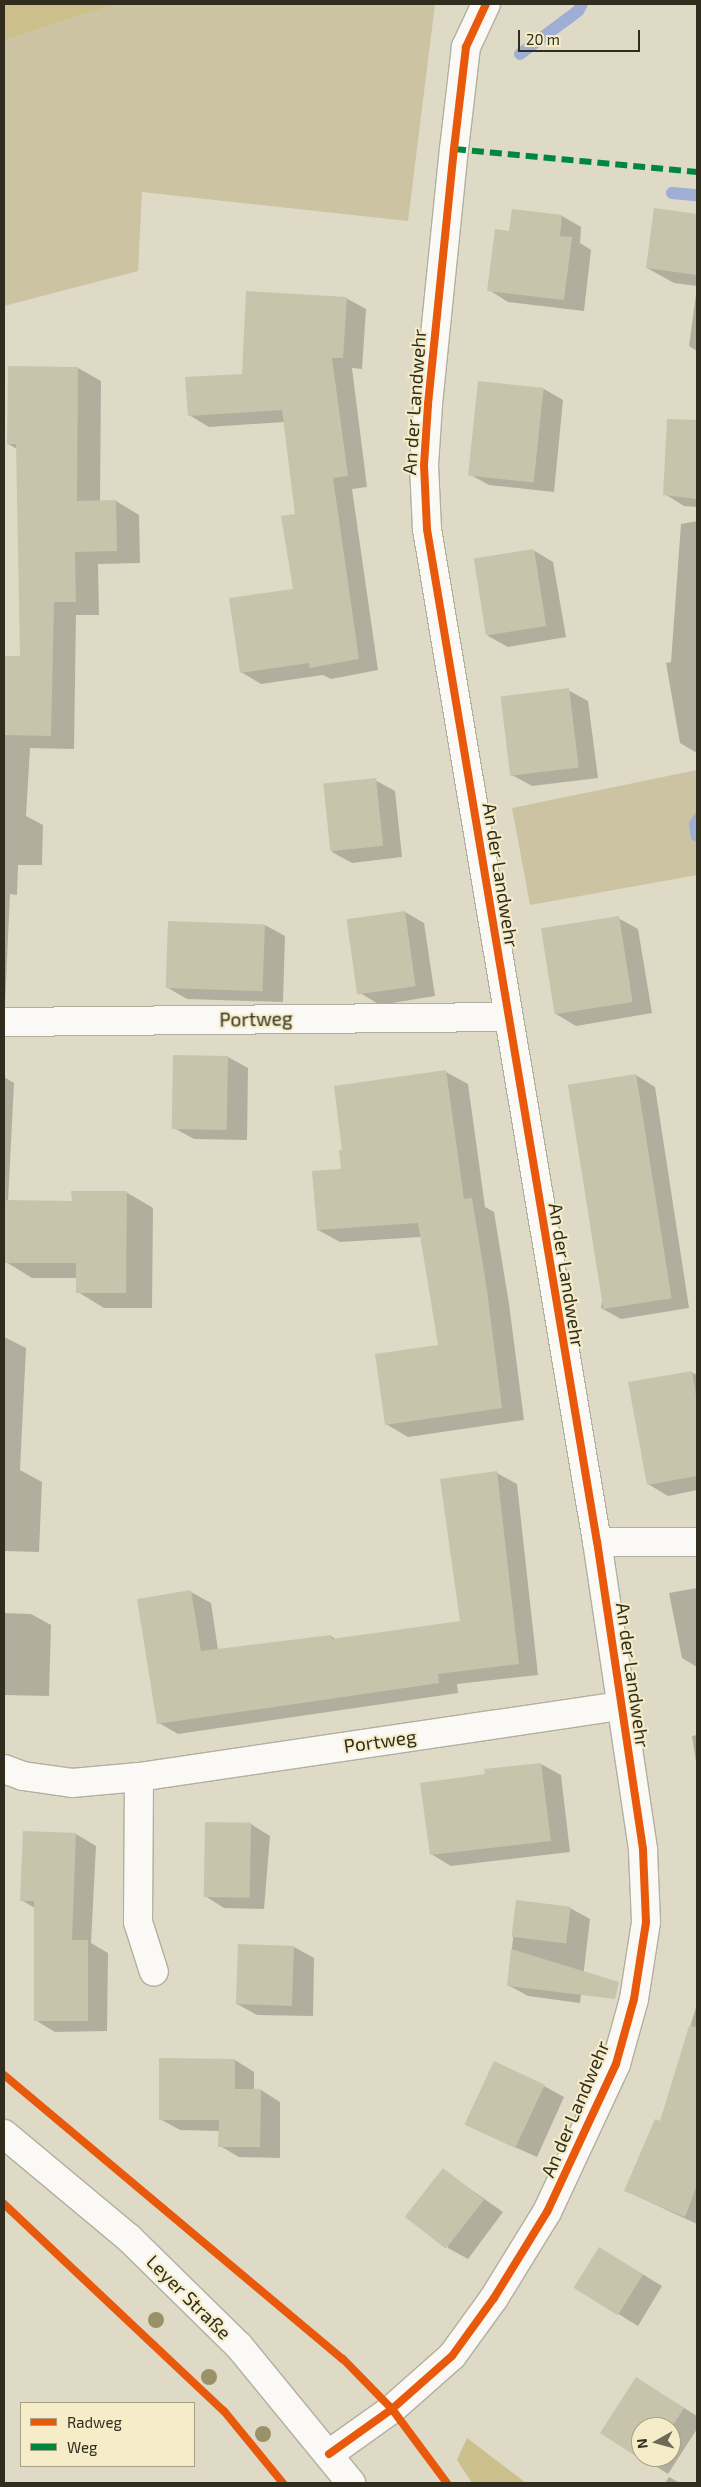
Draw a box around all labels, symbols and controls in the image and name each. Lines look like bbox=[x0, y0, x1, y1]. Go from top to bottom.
scale bar bbox=[521, 20, 644, 52]
text: 20 m bbox=[526, 30, 560, 48]
street label: An der Landwehr bbox=[398, 328, 430, 476]
street label: An der Landwehr bbox=[478, 801, 524, 949]
street label: Portweg bbox=[219, 1007, 293, 1031]
street label: An der Landwehr bbox=[544, 1201, 590, 1349]
street label: An der Landwehr bbox=[612, 1601, 654, 1749]
street label: Portweg bbox=[342, 1725, 418, 1757]
street label: An der Landwehr bbox=[536, 2037, 614, 2181]
street label: Leyer Straße bbox=[142, 2250, 236, 2344]
legend bbox=[20, 2402, 195, 2467]
text: Radweg bbox=[67, 2413, 122, 2431]
north arrow bbox=[631, 2417, 681, 2467]
text: Weg bbox=[67, 2438, 97, 2456]
text: N bbox=[633, 2438, 651, 2450]

